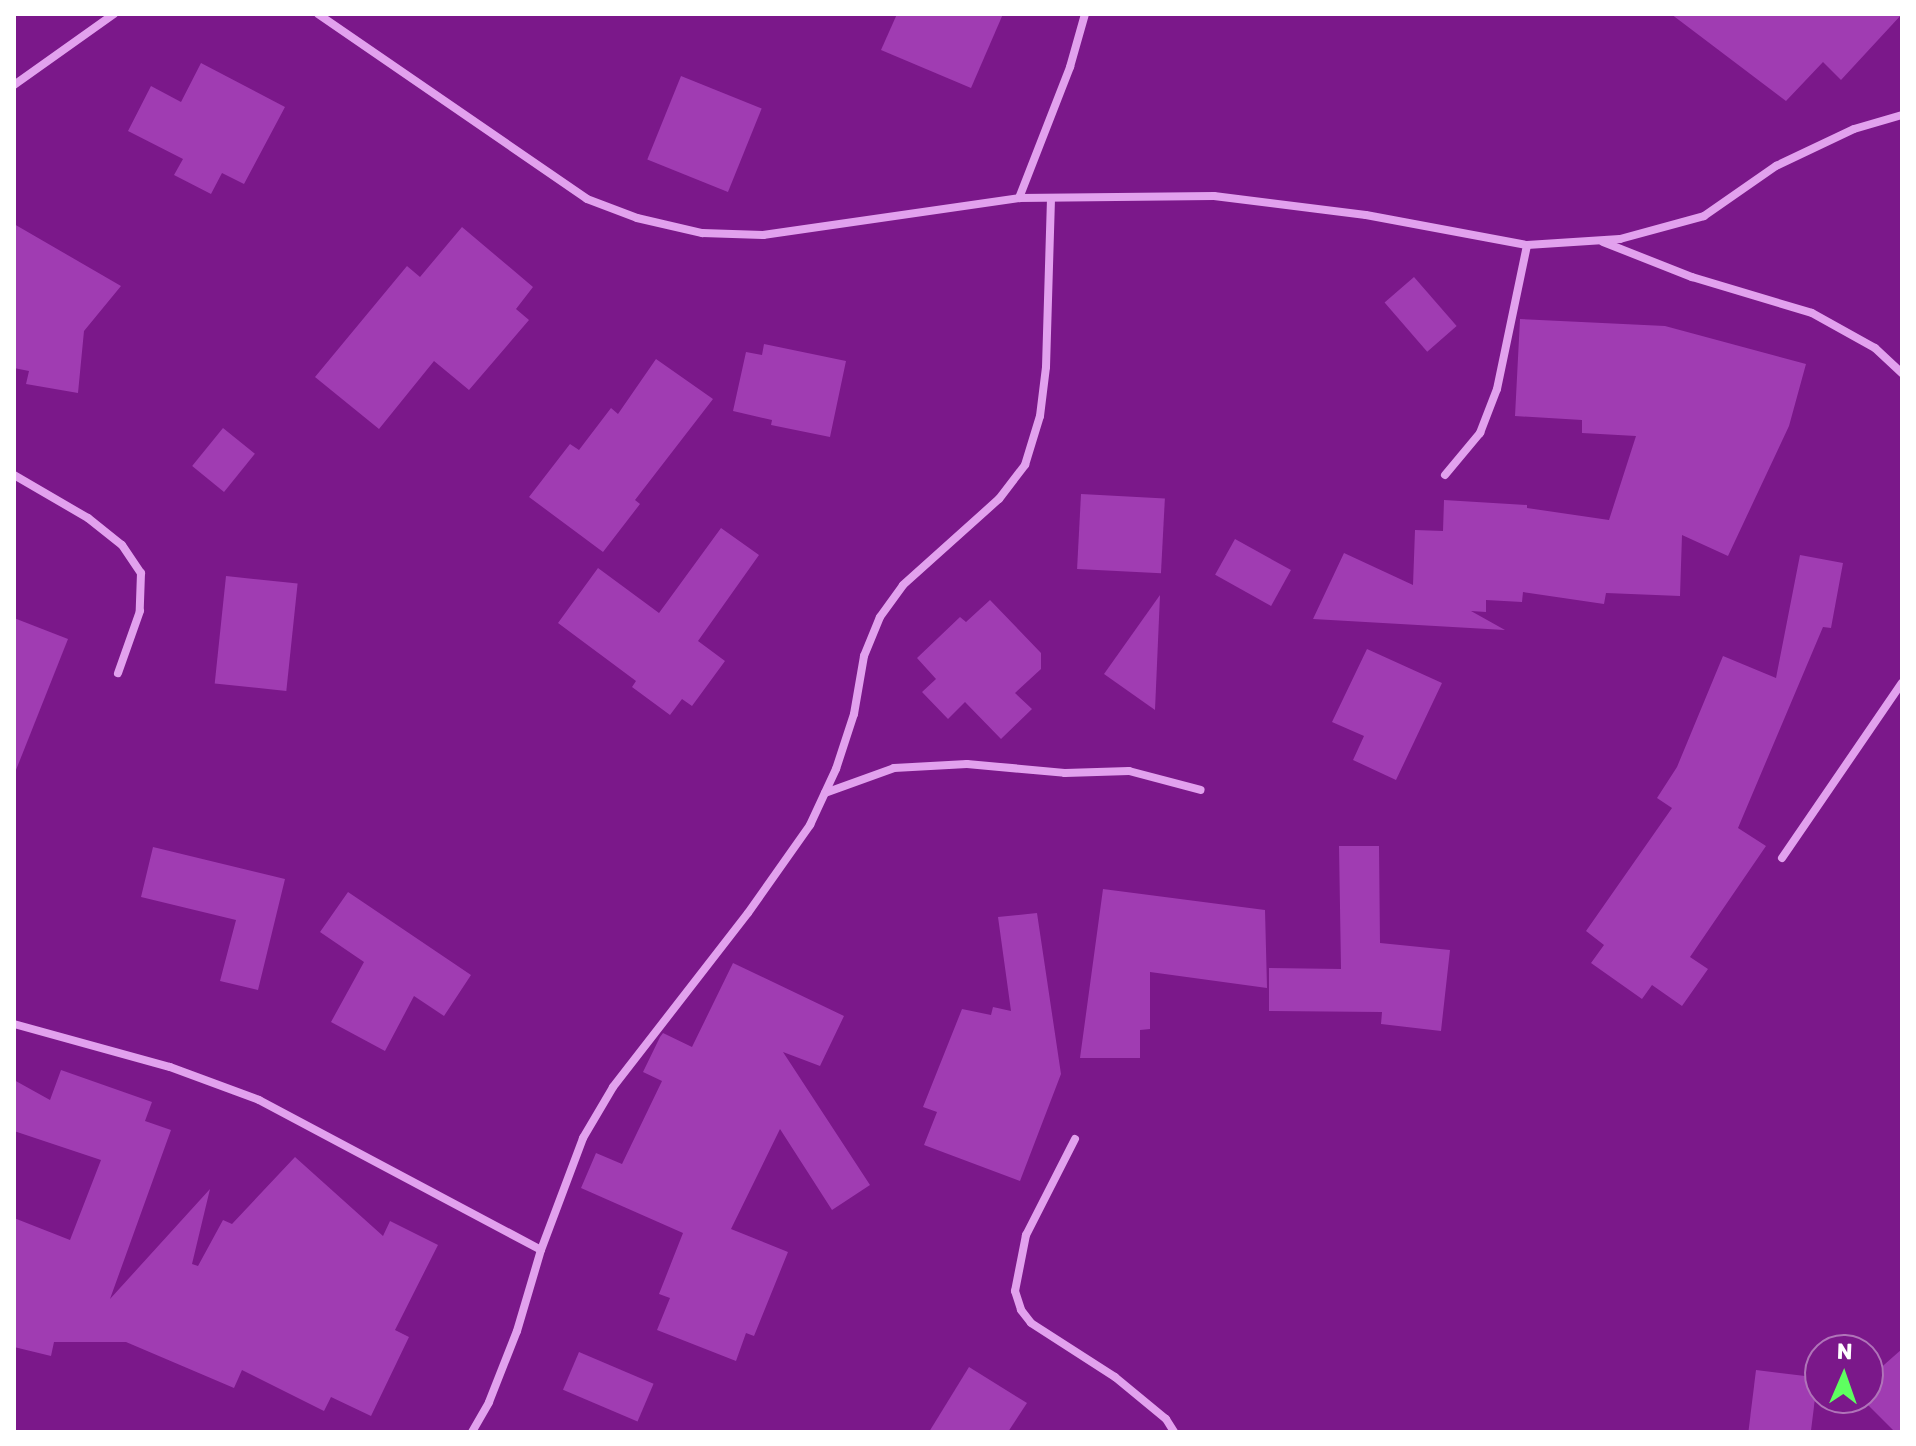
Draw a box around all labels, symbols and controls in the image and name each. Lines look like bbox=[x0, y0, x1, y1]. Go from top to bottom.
north arrow bbox=[1804, 1334, 1884, 1414]
text: N bbox=[1836, 1338, 1853, 1365]

